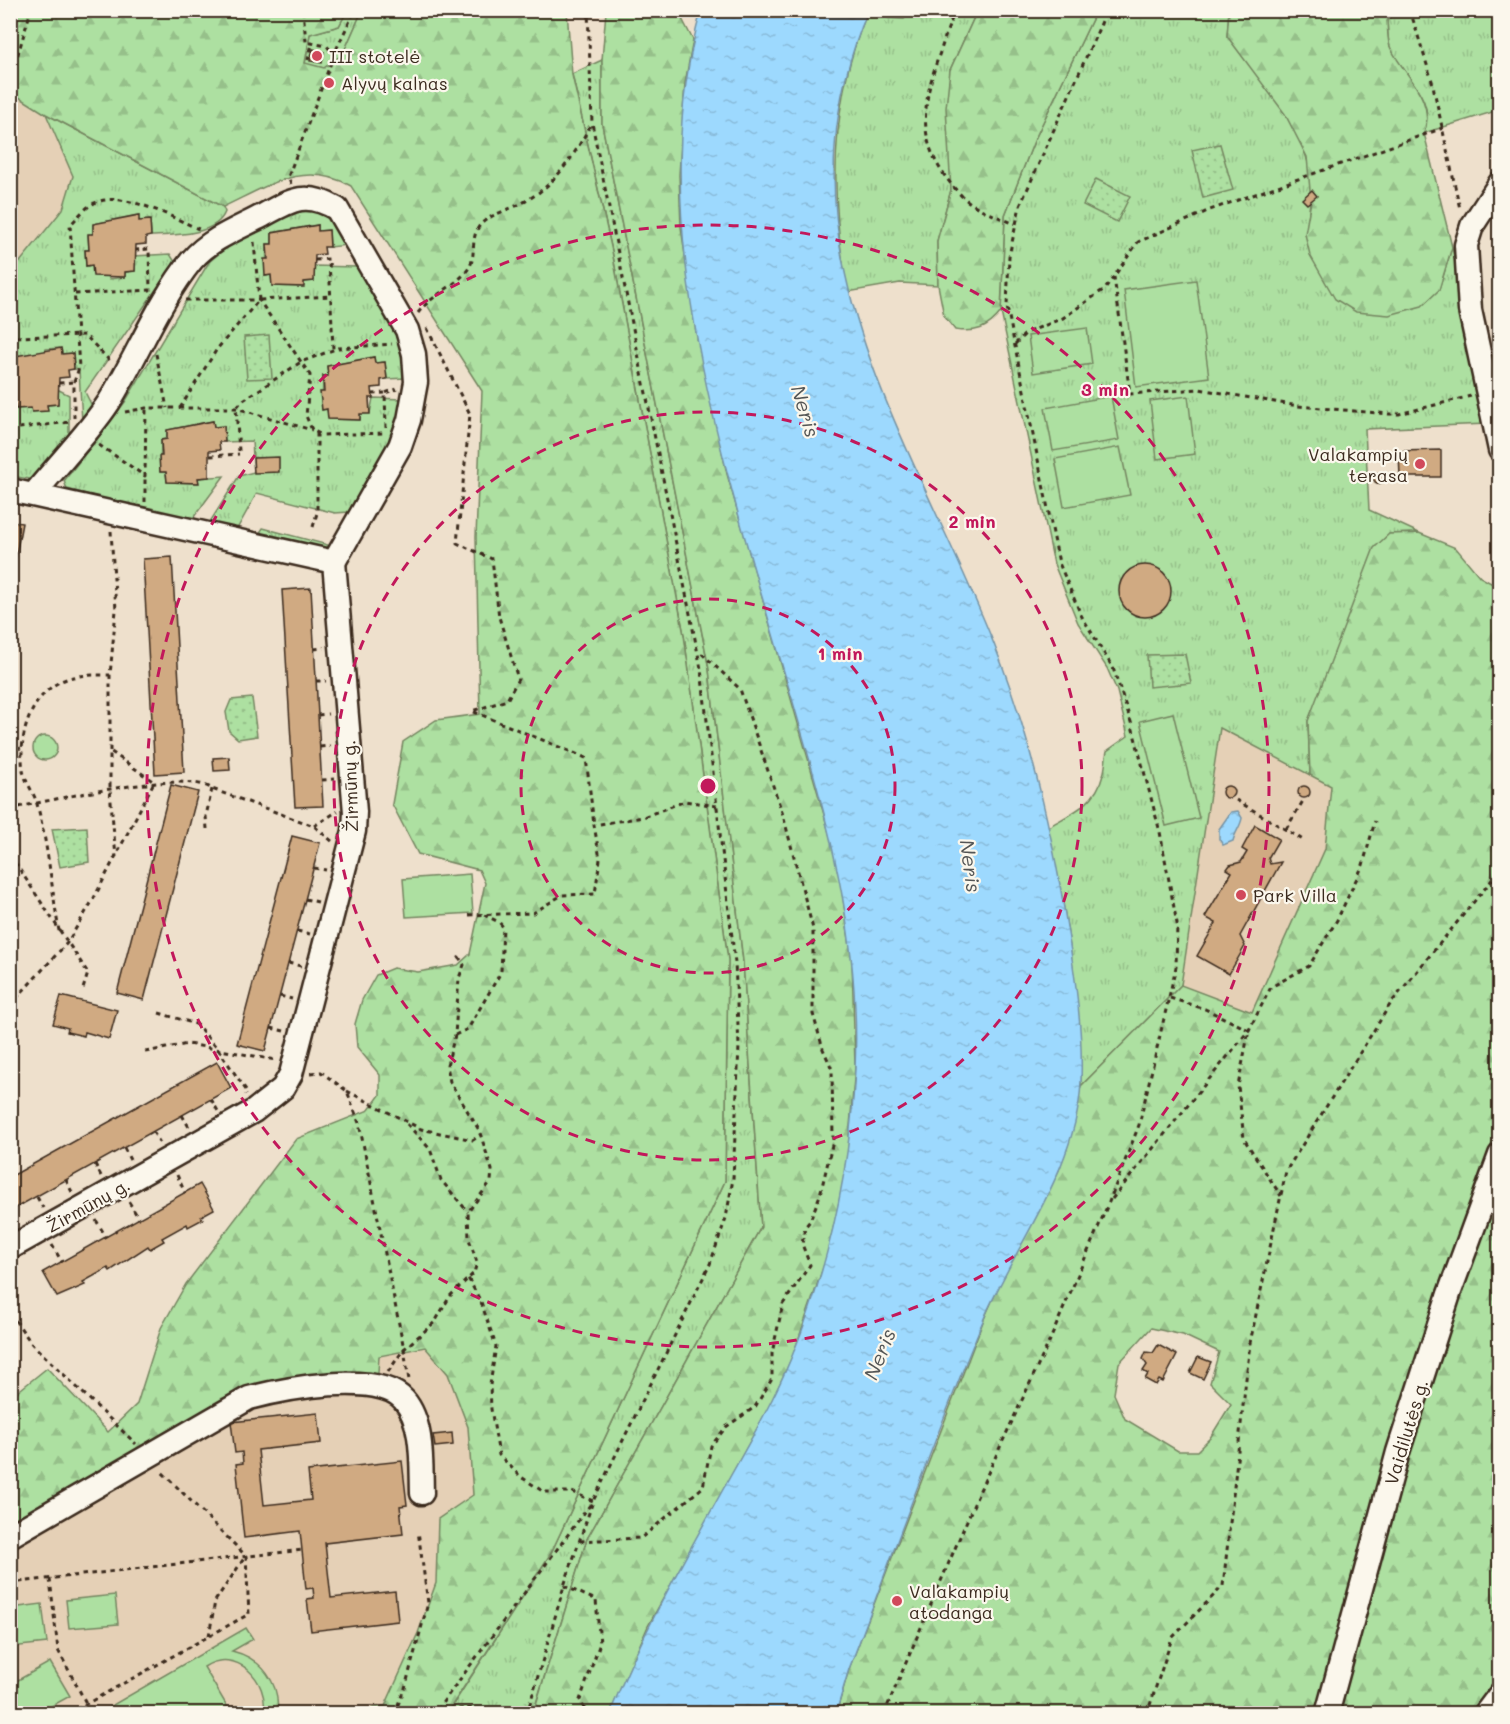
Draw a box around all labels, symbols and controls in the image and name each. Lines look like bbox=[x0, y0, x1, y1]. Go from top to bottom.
place label: III stotelė bbox=[329, 44, 420, 68]
marker: III stotelė bbox=[310, 49, 324, 63]
place label: Alyvų kalnas bbox=[341, 71, 448, 95]
marker: Alyvų kalnas bbox=[322, 76, 336, 90]
text: 3 min bbox=[1081, 377, 1129, 401]
water label: Neris bbox=[786, 382, 826, 440]
place label: Valakampių terasa bbox=[1308, 442, 1408, 487]
marker: Valakampių terasa bbox=[1413, 457, 1427, 471]
text: 2 min bbox=[948, 509, 996, 533]
text: 1 min bbox=[817, 641, 863, 665]
street label: Žirmūnų g. bbox=[336, 740, 364, 832]
centre of rings bbox=[698, 776, 718, 796]
water label: Neris bbox=[954, 838, 988, 894]
place label: Park Villa bbox=[1253, 883, 1337, 907]
marker: Park Villa bbox=[1234, 888, 1248, 902]
street label: Žirmūnų g. bbox=[42, 1172, 134, 1238]
water label: Neris bbox=[857, 1325, 901, 1383]
street label: Vaidilutės g. bbox=[1379, 1376, 1433, 1488]
place label: Valakampių atodanga bbox=[909, 1579, 1009, 1624]
marker: Valakampių atodanga bbox=[890, 1594, 904, 1608]

